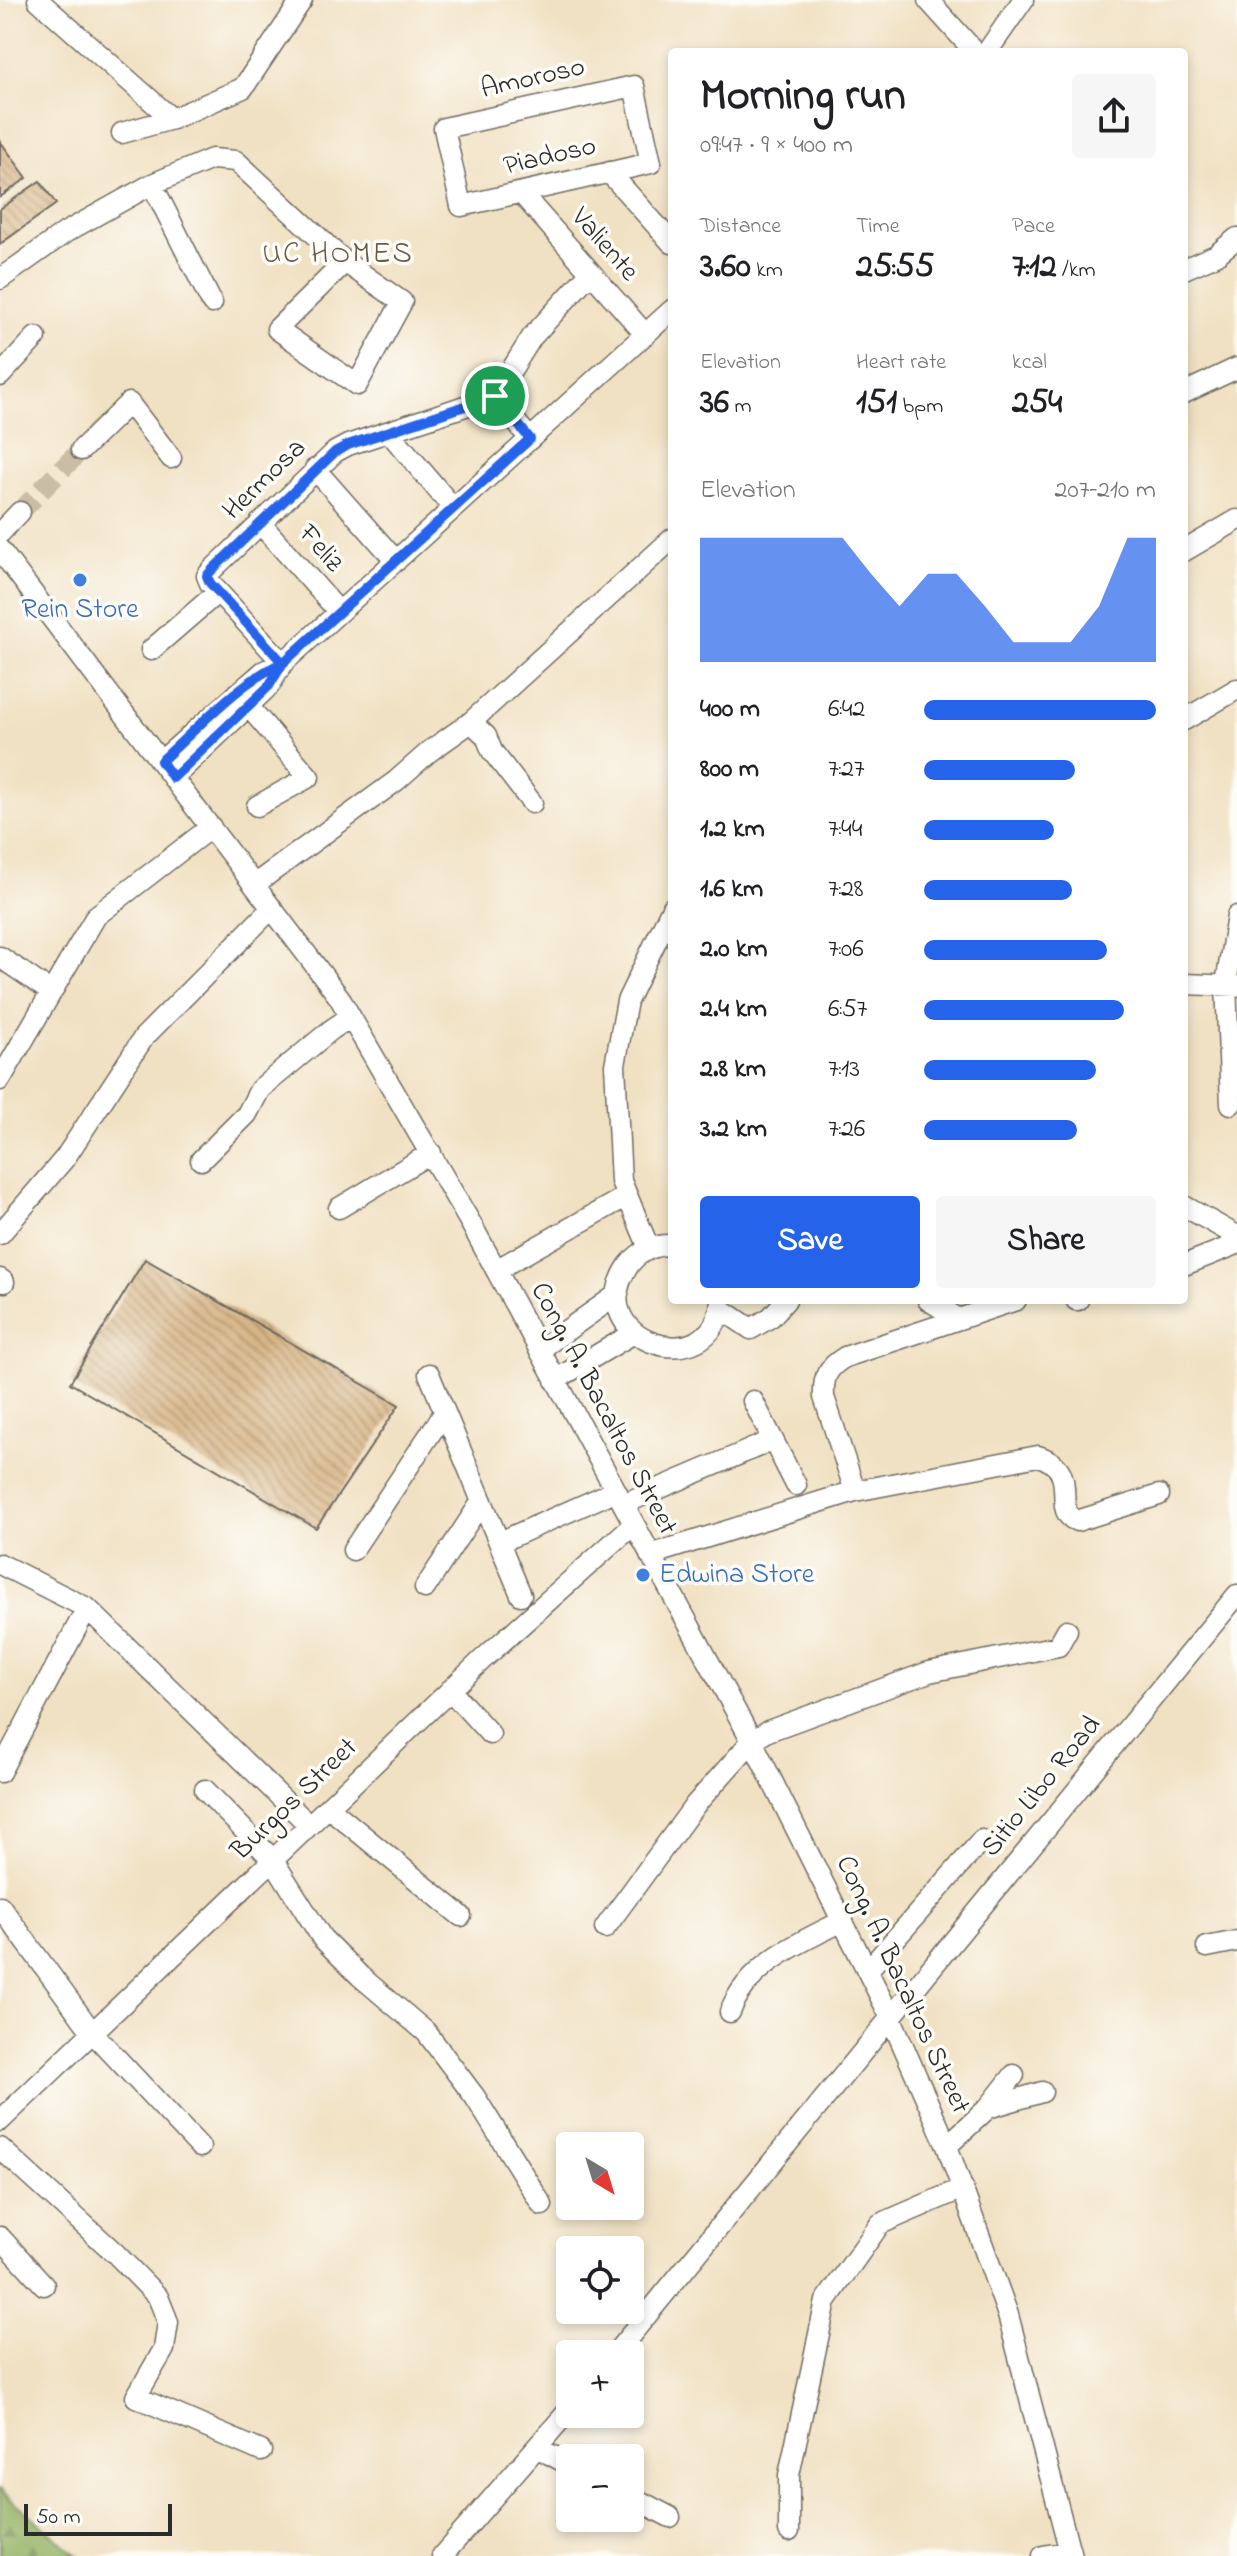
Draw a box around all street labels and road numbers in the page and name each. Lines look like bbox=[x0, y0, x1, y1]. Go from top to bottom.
street label: Amoroso bbox=[477, 47, 589, 111]
street label: Piadoso bbox=[500, 126, 600, 188]
street label: Valiente bbox=[560, 198, 648, 291]
street label: Hermosa bbox=[214, 429, 316, 531]
street label: Feliz bbox=[287, 515, 353, 582]
street label: Cong. A. Bacaltos Street bbox=[519, 1275, 687, 1543]
street label: Sitio Libo Road bbox=[972, 1707, 1112, 1867]
street label: Burgos Street bbox=[222, 1729, 368, 1872]
street label: Cong. A. Bacaltos Street bbox=[824, 1849, 980, 2121]

